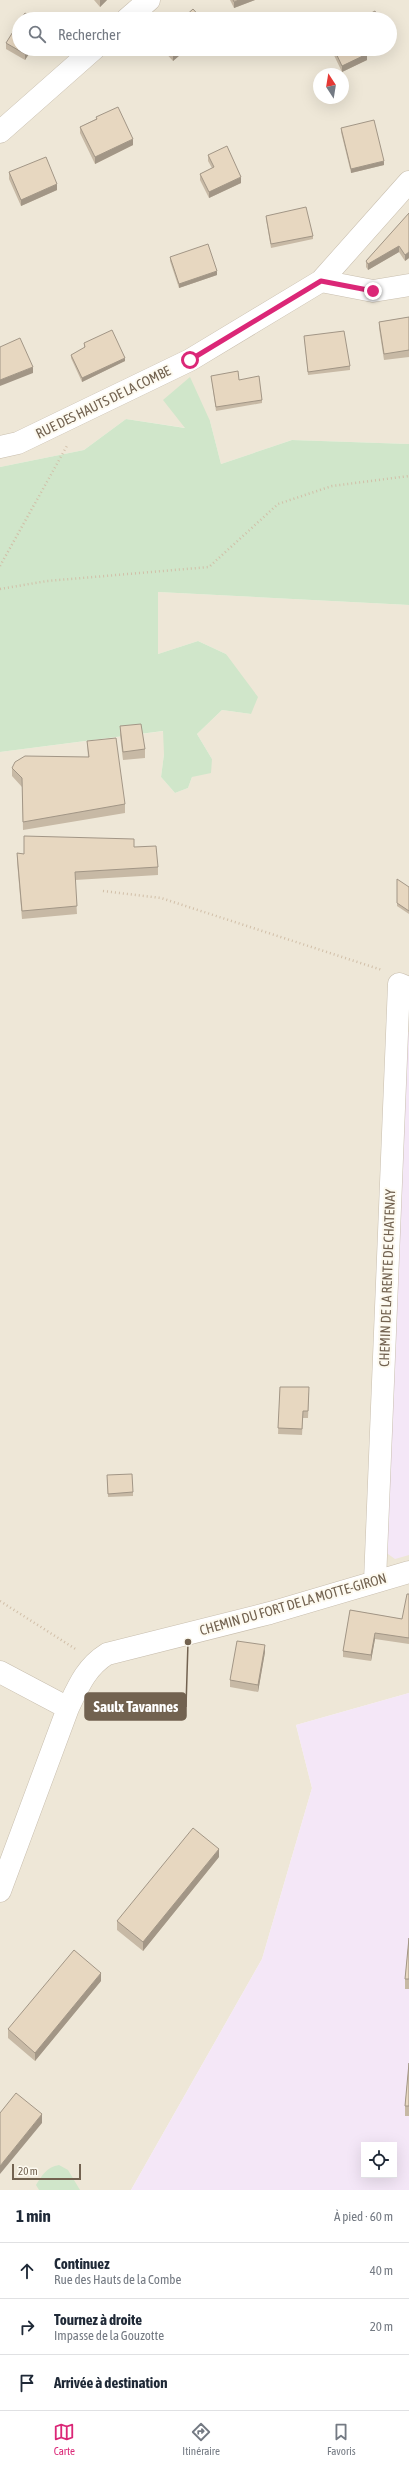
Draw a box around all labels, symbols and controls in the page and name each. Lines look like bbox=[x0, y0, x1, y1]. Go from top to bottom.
search box bbox=[12, 12, 397, 56]
icon: search bbox=[26, 23, 48, 45]
text: Rechercher bbox=[58, 26, 120, 43]
north arrow bbox=[313, 68, 349, 104]
route end bbox=[364, 282, 382, 300]
route start bbox=[181, 351, 199, 369]
street label: RUE DES HAUTS DE LA COMBE bbox=[33, 362, 173, 442]
street label: CHEMIN DE LA RENTE DE CHATENAY bbox=[376, 1188, 398, 1367]
street label: CHEMIN DU FORT DE LA MOTTE-GIRON bbox=[198, 1570, 388, 1638]
callout: Saulx Tavannes bbox=[85, 1693, 186, 1720]
text: Saulx Tavannes bbox=[94, 1698, 179, 1715]
map controls bbox=[361, 2142, 397, 2178]
button: locate bbox=[361, 2142, 397, 2178]
scale bar bbox=[12, 2162, 81, 2181]
text: 20 m bbox=[18, 2165, 38, 2177]
text: 1 min bbox=[16, 2206, 51, 2226]
text: À pied · 60 m bbox=[334, 2209, 393, 2224]
text: Continuez bbox=[54, 2255, 110, 2272]
icon: ahead bbox=[16, 2260, 38, 2282]
text: 40 m bbox=[370, 2263, 393, 2278]
text: Rue des Hauts de la Combe bbox=[54, 2272, 181, 2287]
text: Tournez à droite bbox=[54, 2311, 142, 2328]
icon: right bbox=[16, 2316, 38, 2338]
text: 20 m bbox=[370, 2319, 393, 2334]
text: Impasse de la Gouzotte bbox=[54, 2328, 164, 2343]
icon: arrive bbox=[16, 2372, 38, 2394]
text: Arrivée à destination bbox=[54, 2374, 168, 2391]
tab: Carte bbox=[53, 2421, 75, 2457]
tab: Itinéraire bbox=[182, 2421, 220, 2457]
tab: Favoris bbox=[327, 2421, 356, 2457]

